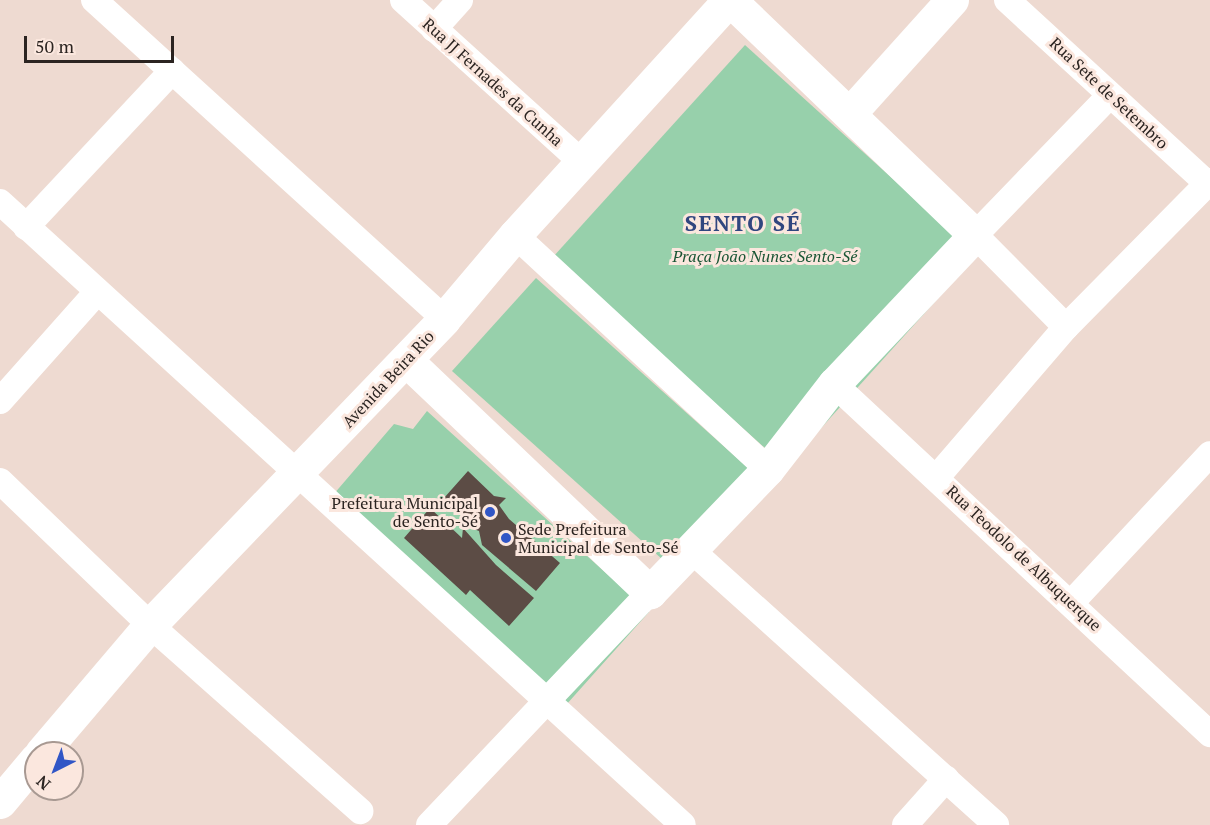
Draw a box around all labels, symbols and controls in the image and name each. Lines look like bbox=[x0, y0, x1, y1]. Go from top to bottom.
street label: Rua JJ Fernades da Cunha bbox=[419, 14, 567, 150]
scale bar bbox=[27, 24, 177, 62]
street label: Rua Sete de Setembro bbox=[1046, 33, 1172, 153]
text: 50 m bbox=[35, 34, 74, 58]
district label: SENTO SÉ bbox=[685, 210, 801, 236]
park label: Praça João Nunes Sento-Sé bbox=[673, 246, 857, 266]
street label: Avenida Beira Rio bbox=[338, 327, 438, 431]
street label: Rua Teodolo de Albuquerque bbox=[942, 481, 1106, 635]
place label: Prefeitura Municipal de Sento-Sé bbox=[331, 493, 478, 531]
marker: Prefeitura Municipal de Sento-Sé bbox=[483, 505, 497, 519]
place label: Sede Prefeitura Municipal de Sento-Sé bbox=[518, 519, 679, 557]
marker: Sede Prefeitura Municipal de Sento-Sé bbox=[499, 531, 513, 545]
north arrow bbox=[24, 741, 84, 801]
text: N bbox=[31, 771, 55, 795]

